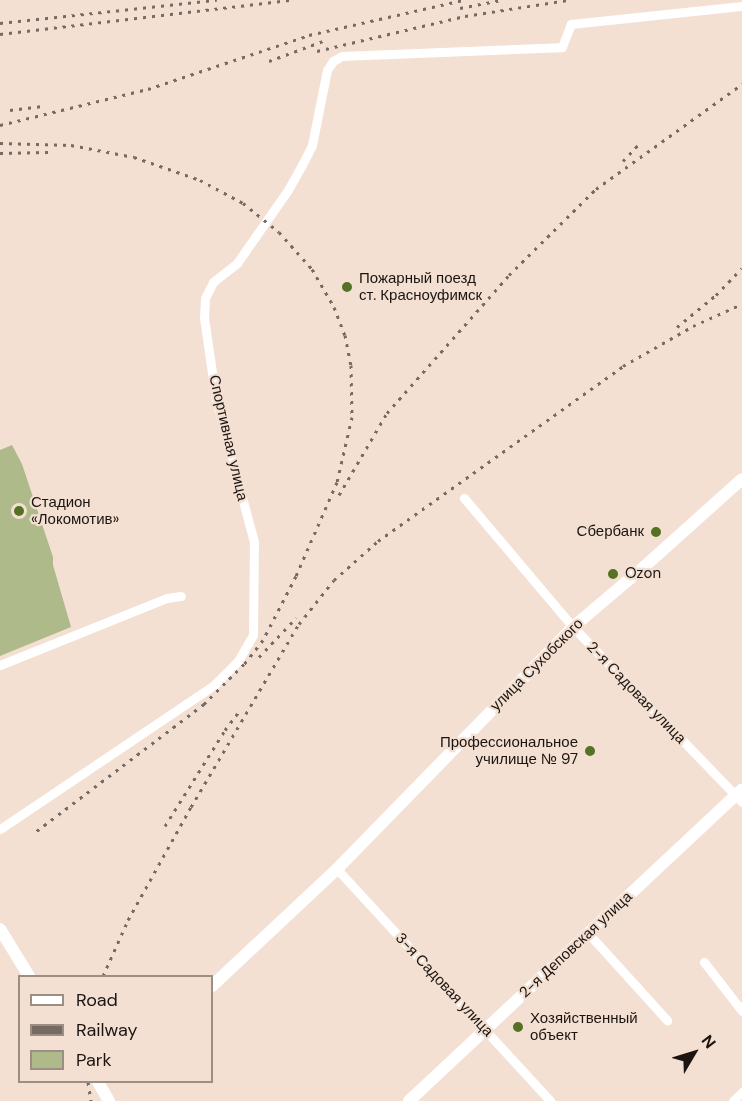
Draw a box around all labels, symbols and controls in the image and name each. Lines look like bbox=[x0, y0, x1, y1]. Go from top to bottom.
place label: Пожарный поезд ст. Красноуфимск bbox=[359, 269, 482, 304]
marker: Пожарный поезд ст. Красноуфимск bbox=[340, 280, 354, 294]
street label: Спортивная улица bbox=[205, 373, 251, 503]
place label: Стадион «Локомотив» bbox=[31, 493, 119, 528]
marker: Стадион «Локомотив» bbox=[12, 504, 26, 518]
place label: Сбербанк bbox=[577, 523, 644, 541]
marker: Сбербанк bbox=[649, 525, 663, 539]
place label: Ozon bbox=[625, 565, 661, 583]
marker: Ozon bbox=[606, 567, 620, 581]
street label: улица Сухобского bbox=[487, 615, 587, 715]
street label: 2-я Садовая улица bbox=[583, 638, 689, 748]
place label: Профессиональное училище № 97 bbox=[440, 733, 578, 768]
marker: Профессиональное училище № 97 bbox=[583, 744, 597, 758]
street label: 2-я Деповская улица bbox=[516, 888, 636, 1002]
street label: 3-я Садовая улица bbox=[391, 929, 497, 1041]
legend bbox=[18, 975, 213, 1083]
text: Road bbox=[76, 988, 118, 1012]
place label: Хозяйственный объект bbox=[530, 1009, 638, 1044]
text: Railway bbox=[76, 1018, 138, 1042]
marker: Хозяйственный объект bbox=[511, 1020, 525, 1034]
north arrow bbox=[664, 1023, 724, 1083]
text: N bbox=[697, 1031, 720, 1053]
text: Park bbox=[76, 1048, 112, 1072]

